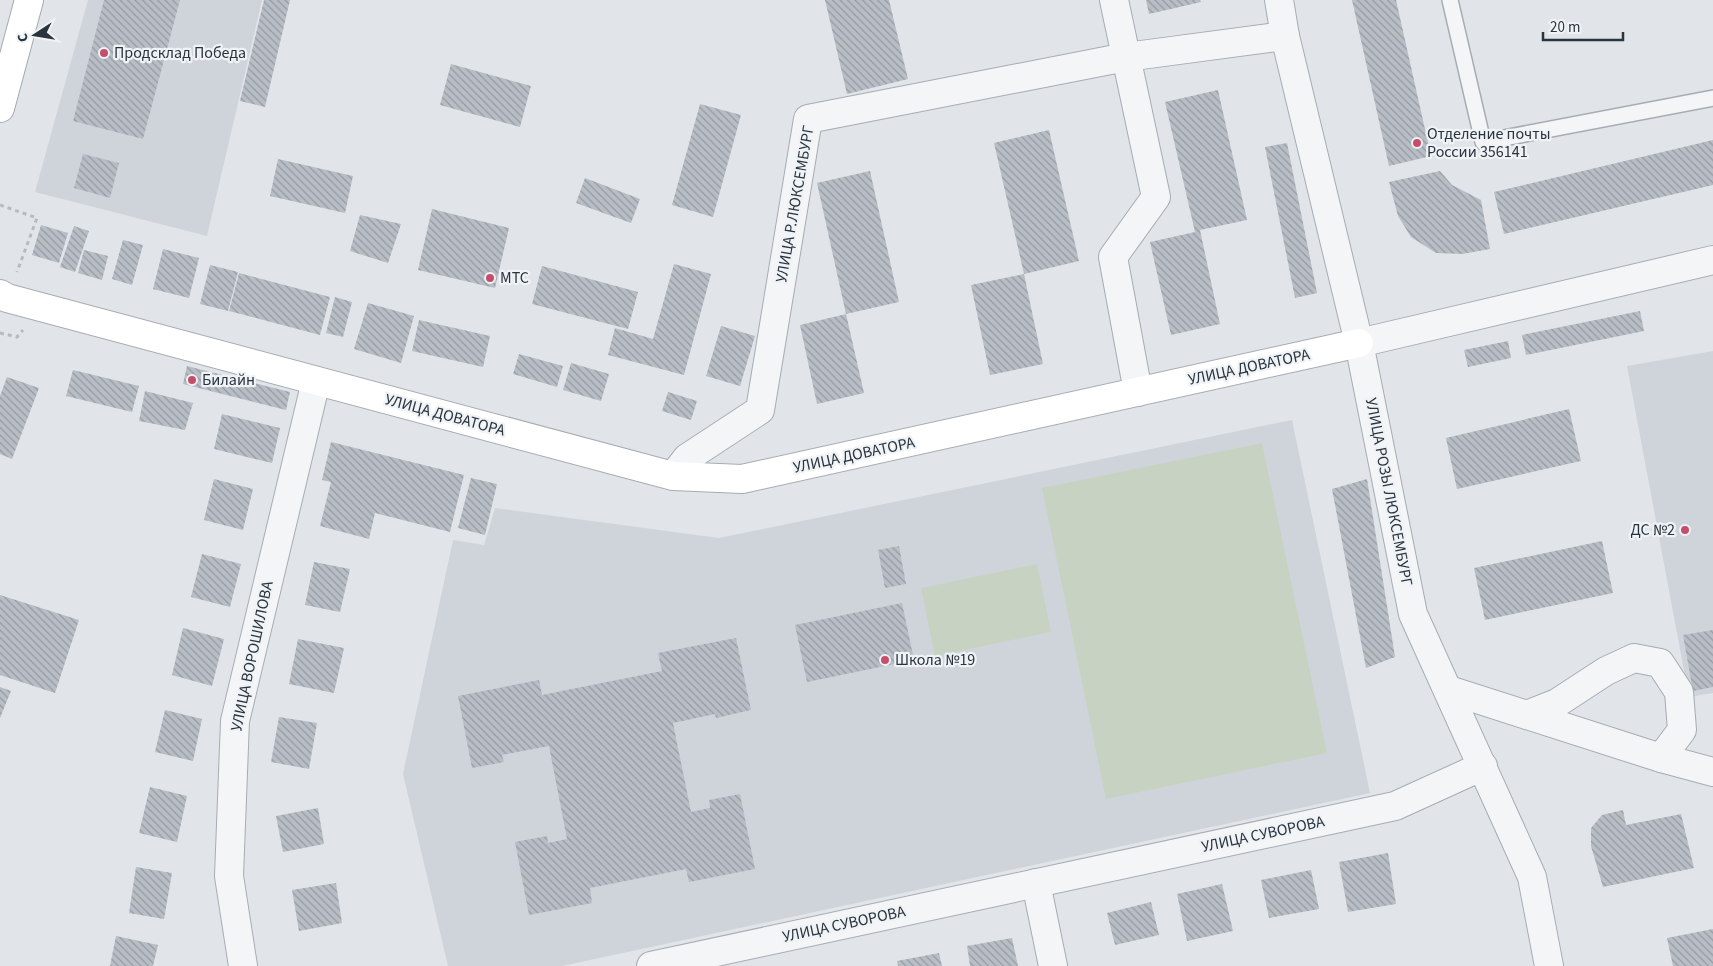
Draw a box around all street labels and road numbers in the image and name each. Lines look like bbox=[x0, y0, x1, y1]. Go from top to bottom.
street label: УЛИЦА Р.ЛЮКСЕМБУРГ bbox=[770, 124, 820, 284]
street label: УЛИЦА ДОВАТОРА bbox=[1186, 343, 1312, 391]
street label: УЛИЦА ДОВАТОРА bbox=[382, 388, 508, 442]
street label: УЛИЦА РОЗЫ ЛЮКСЕМБУРГ bbox=[1360, 396, 1418, 588]
street label: УЛИЦА ДОВАТОРА bbox=[791, 431, 917, 479]
street label: УЛИЦА ВОРОШИЛОВА bbox=[225, 579, 279, 733]
street label: УЛИЦА СУВОРОВА bbox=[1199, 810, 1327, 858]
street label: УЛИЦА СУВОРОВА bbox=[780, 900, 908, 948]

